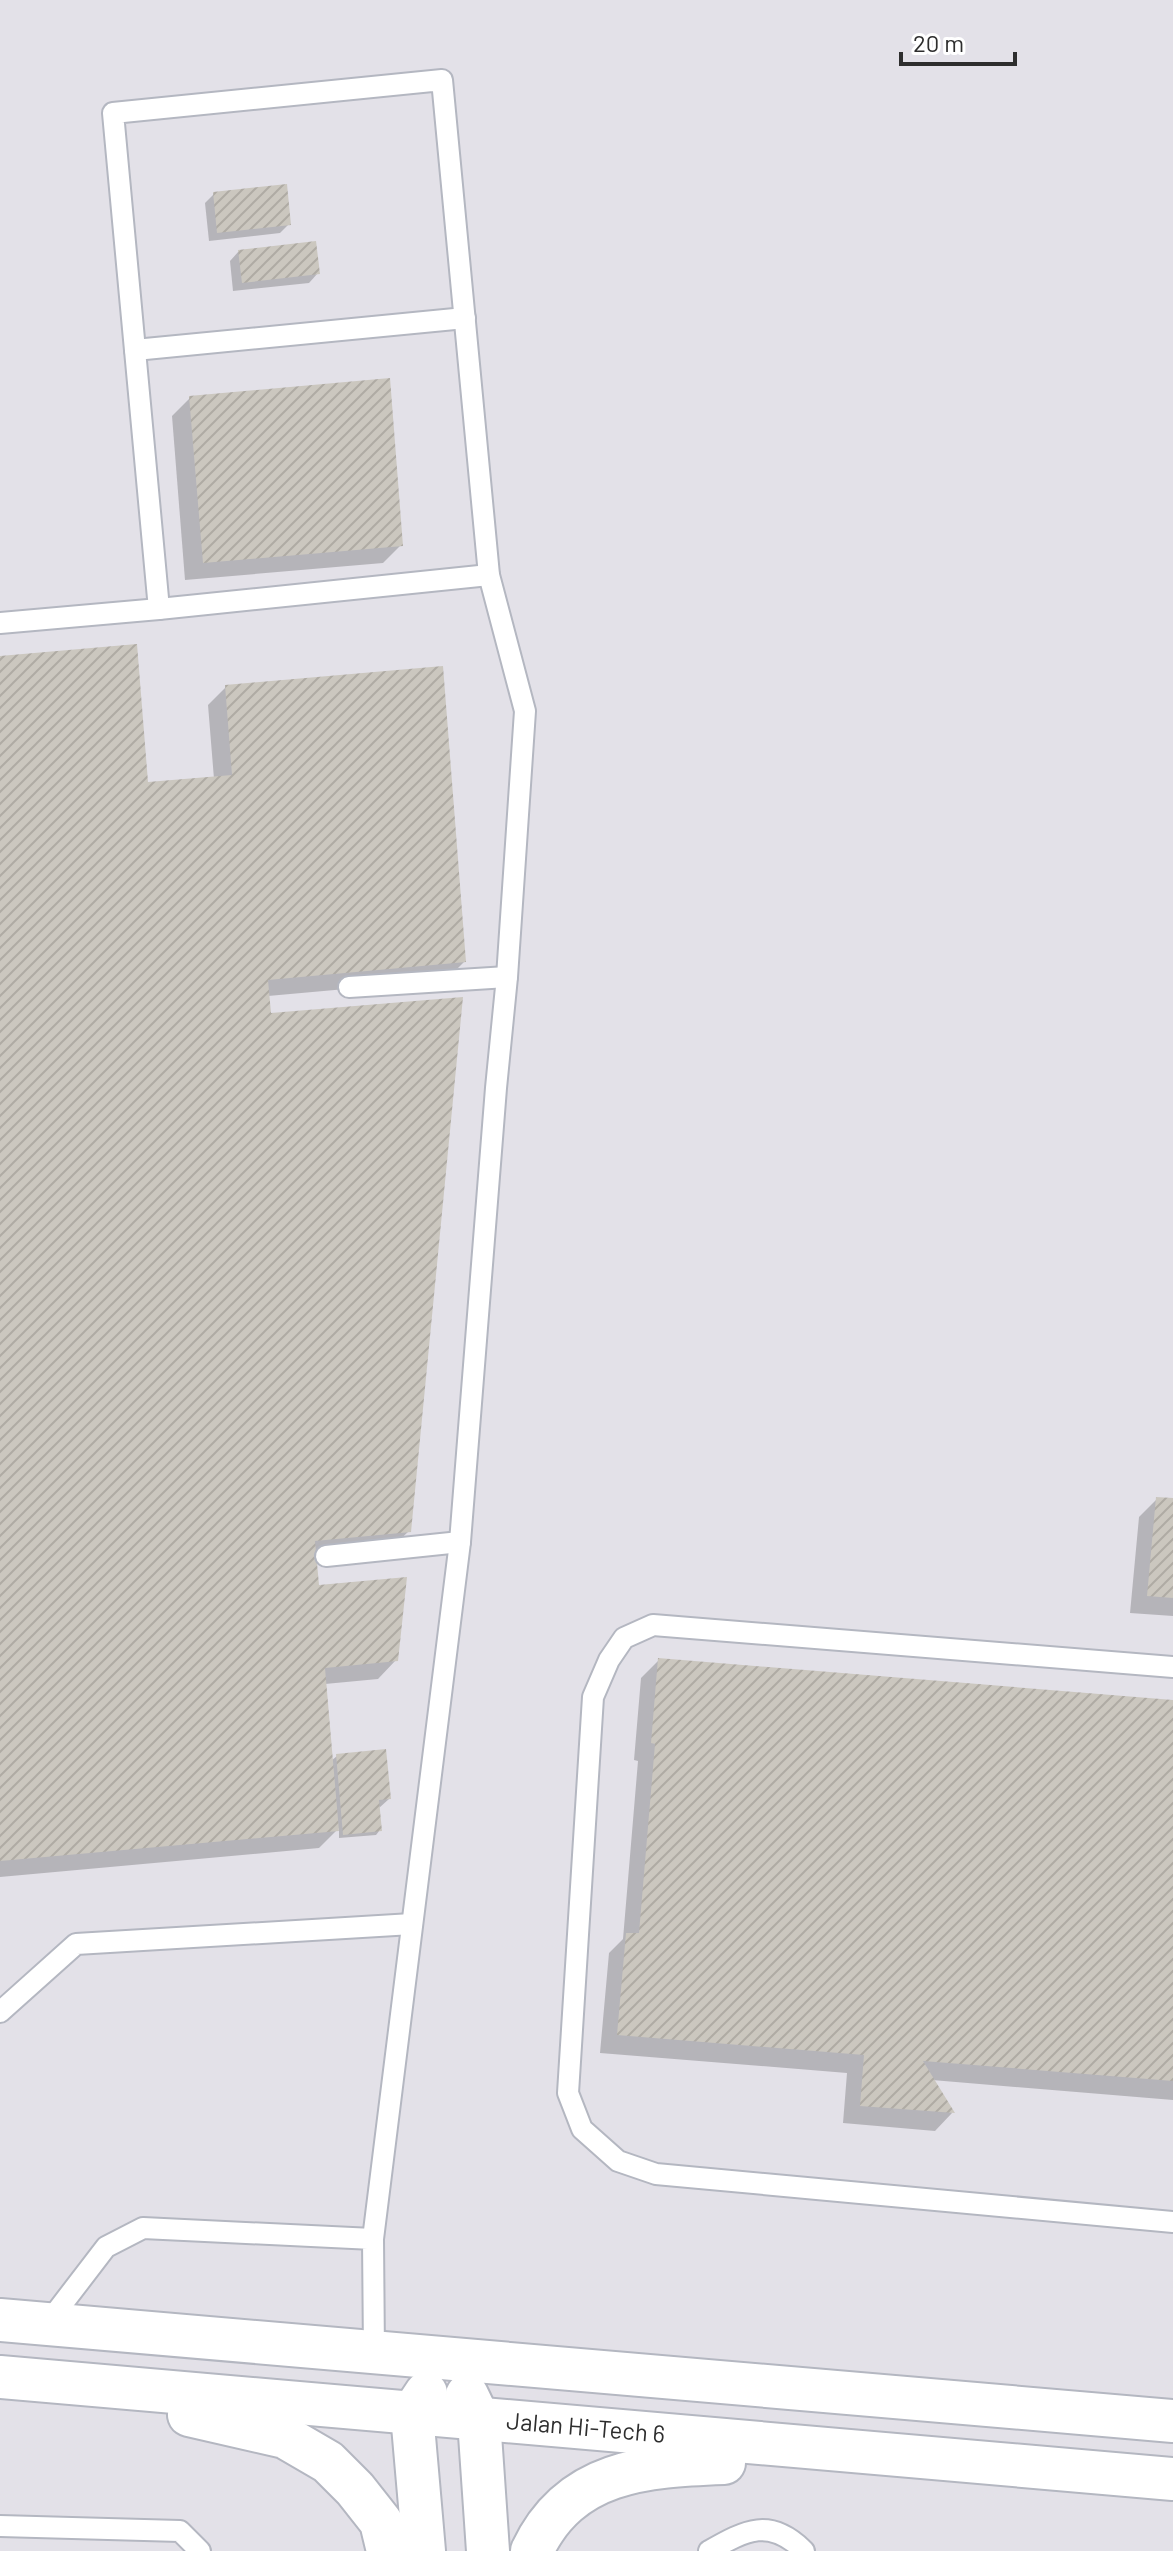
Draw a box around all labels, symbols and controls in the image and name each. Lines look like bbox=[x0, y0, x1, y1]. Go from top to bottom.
scale bar bbox=[901, 16, 1015, 66]
text: 20 m bbox=[913, 28, 964, 57]
street label: Jalan Hi-Tech 6 bbox=[505, 2405, 666, 2448]

